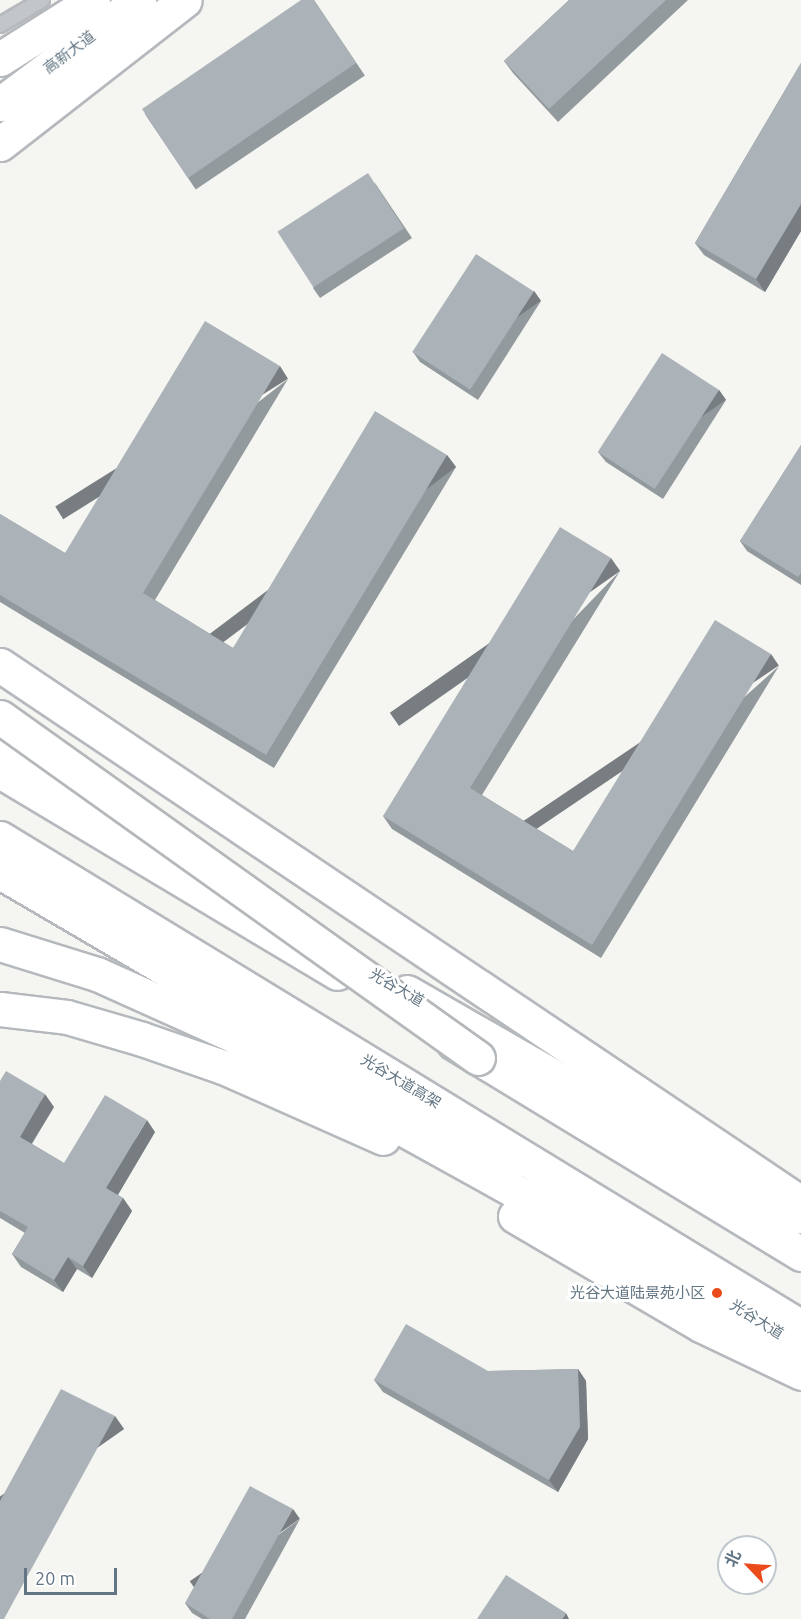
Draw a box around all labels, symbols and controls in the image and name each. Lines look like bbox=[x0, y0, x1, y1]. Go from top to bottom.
street label: 高新大道 bbox=[40, 27, 98, 77]
street label: 光谷大道 bbox=[367, 964, 427, 1010]
street label: 光谷大道高架 bbox=[358, 1050, 444, 1112]
place label: 光谷大道陆景苑小区 bbox=[570, 1284, 705, 1302]
marker: 光谷大道陆景苑小区 bbox=[710, 1286, 724, 1300]
street label: 光谷大道 bbox=[727, 1295, 787, 1343]
north arrow bbox=[717, 1535, 777, 1595]
text: 北 bbox=[721, 1547, 744, 1569]
scale bar bbox=[27, 1556, 120, 1594]
text: 20 m bbox=[35, 1568, 75, 1588]

